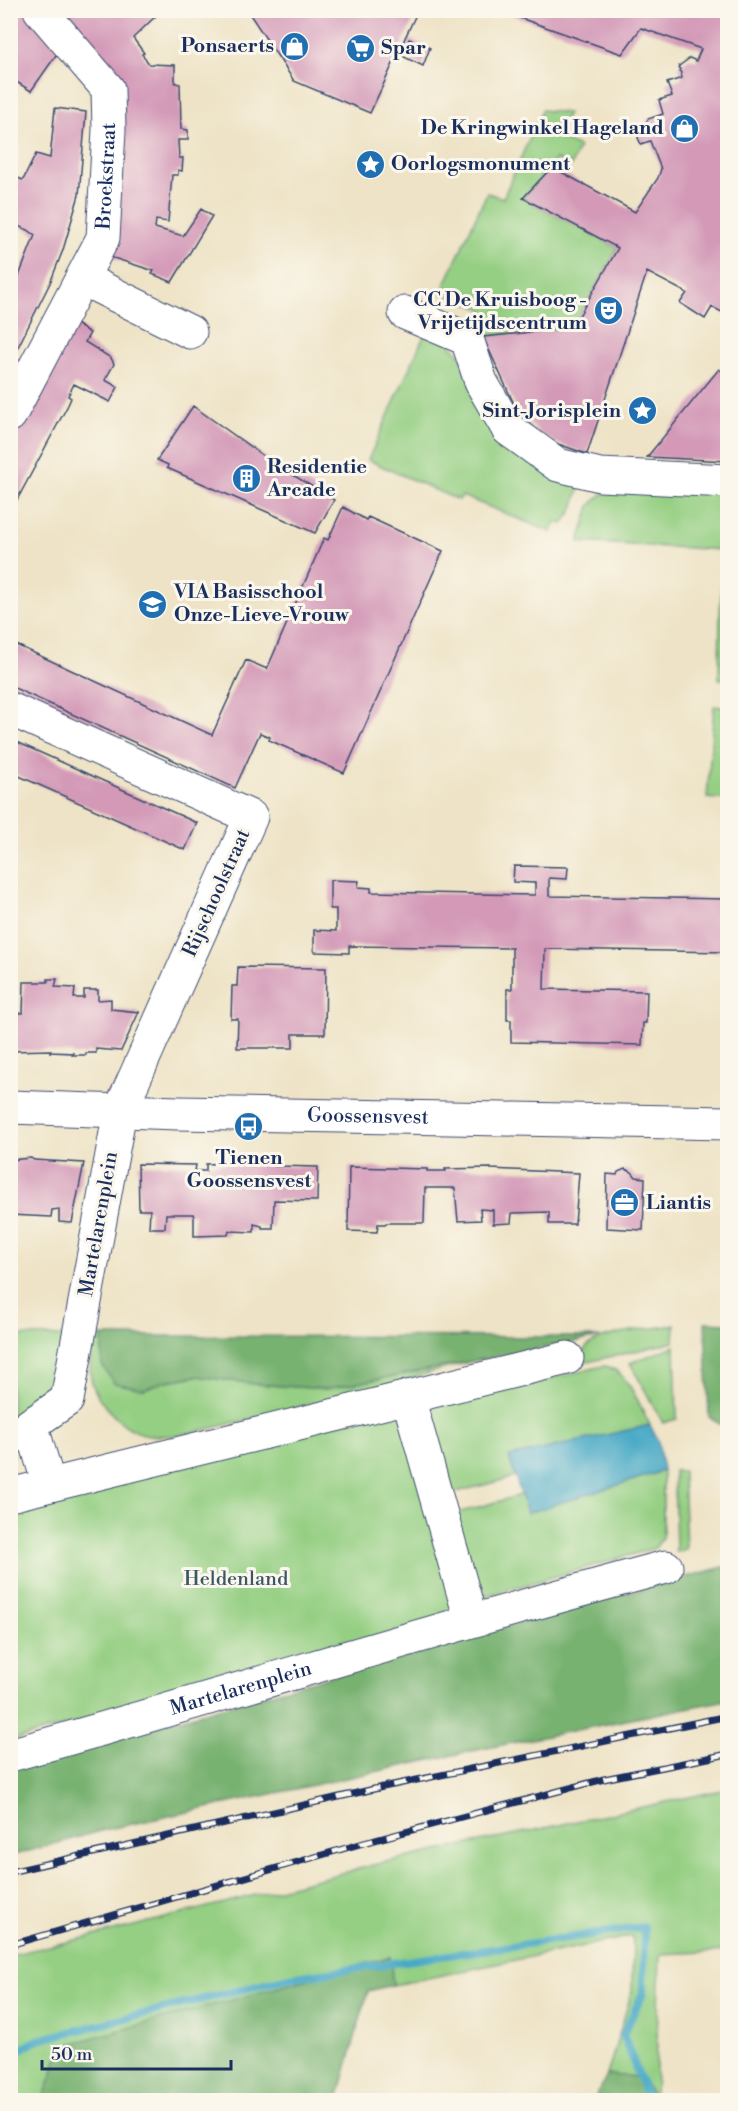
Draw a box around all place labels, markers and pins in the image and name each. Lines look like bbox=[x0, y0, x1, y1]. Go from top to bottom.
shop icon: Ponsaerts bbox=[279, 30, 311, 62]
supermarket icon: Spar bbox=[344, 32, 376, 64]
place label: Ponsaerts bbox=[181, 34, 274, 59]
place label: Spar bbox=[381, 36, 426, 61]
shop icon: De Kringwinkel Hageland bbox=[669, 112, 701, 144]
place label: De Kringwinkel Hageland bbox=[421, 116, 664, 141]
place icon: Oorlogsmonument bbox=[354, 148, 386, 180]
place label: Oorlogsmonument bbox=[391, 152, 571, 177]
place label: CC De Kruisboog - Vrijetijdscentrum bbox=[413, 288, 587, 336]
theatre icon: CC De Kruisboog - Vrijetijdscentrum bbox=[592, 295, 624, 327]
place icon: Sint-Jorisplein bbox=[626, 395, 658, 427]
place label: Sint-Jorisplein bbox=[482, 399, 622, 424]
place label: Residentie Arcade bbox=[266, 455, 367, 503]
building icon: Residentie Arcade bbox=[230, 463, 262, 495]
place label: VIA Basisschool Onze-Lieve-Vrouw bbox=[173, 580, 350, 628]
school or university icon: VIA Basisschool Onze-Lieve-Vrouw bbox=[137, 588, 169, 620]
bus stop icon: Tienen Goossensvest bbox=[233, 1111, 265, 1143]
place label: Tienen Goossensvest bbox=[187, 1146, 312, 1194]
office icon: Liantis bbox=[609, 1187, 641, 1219]
place label: Liantis bbox=[646, 1191, 711, 1216]

